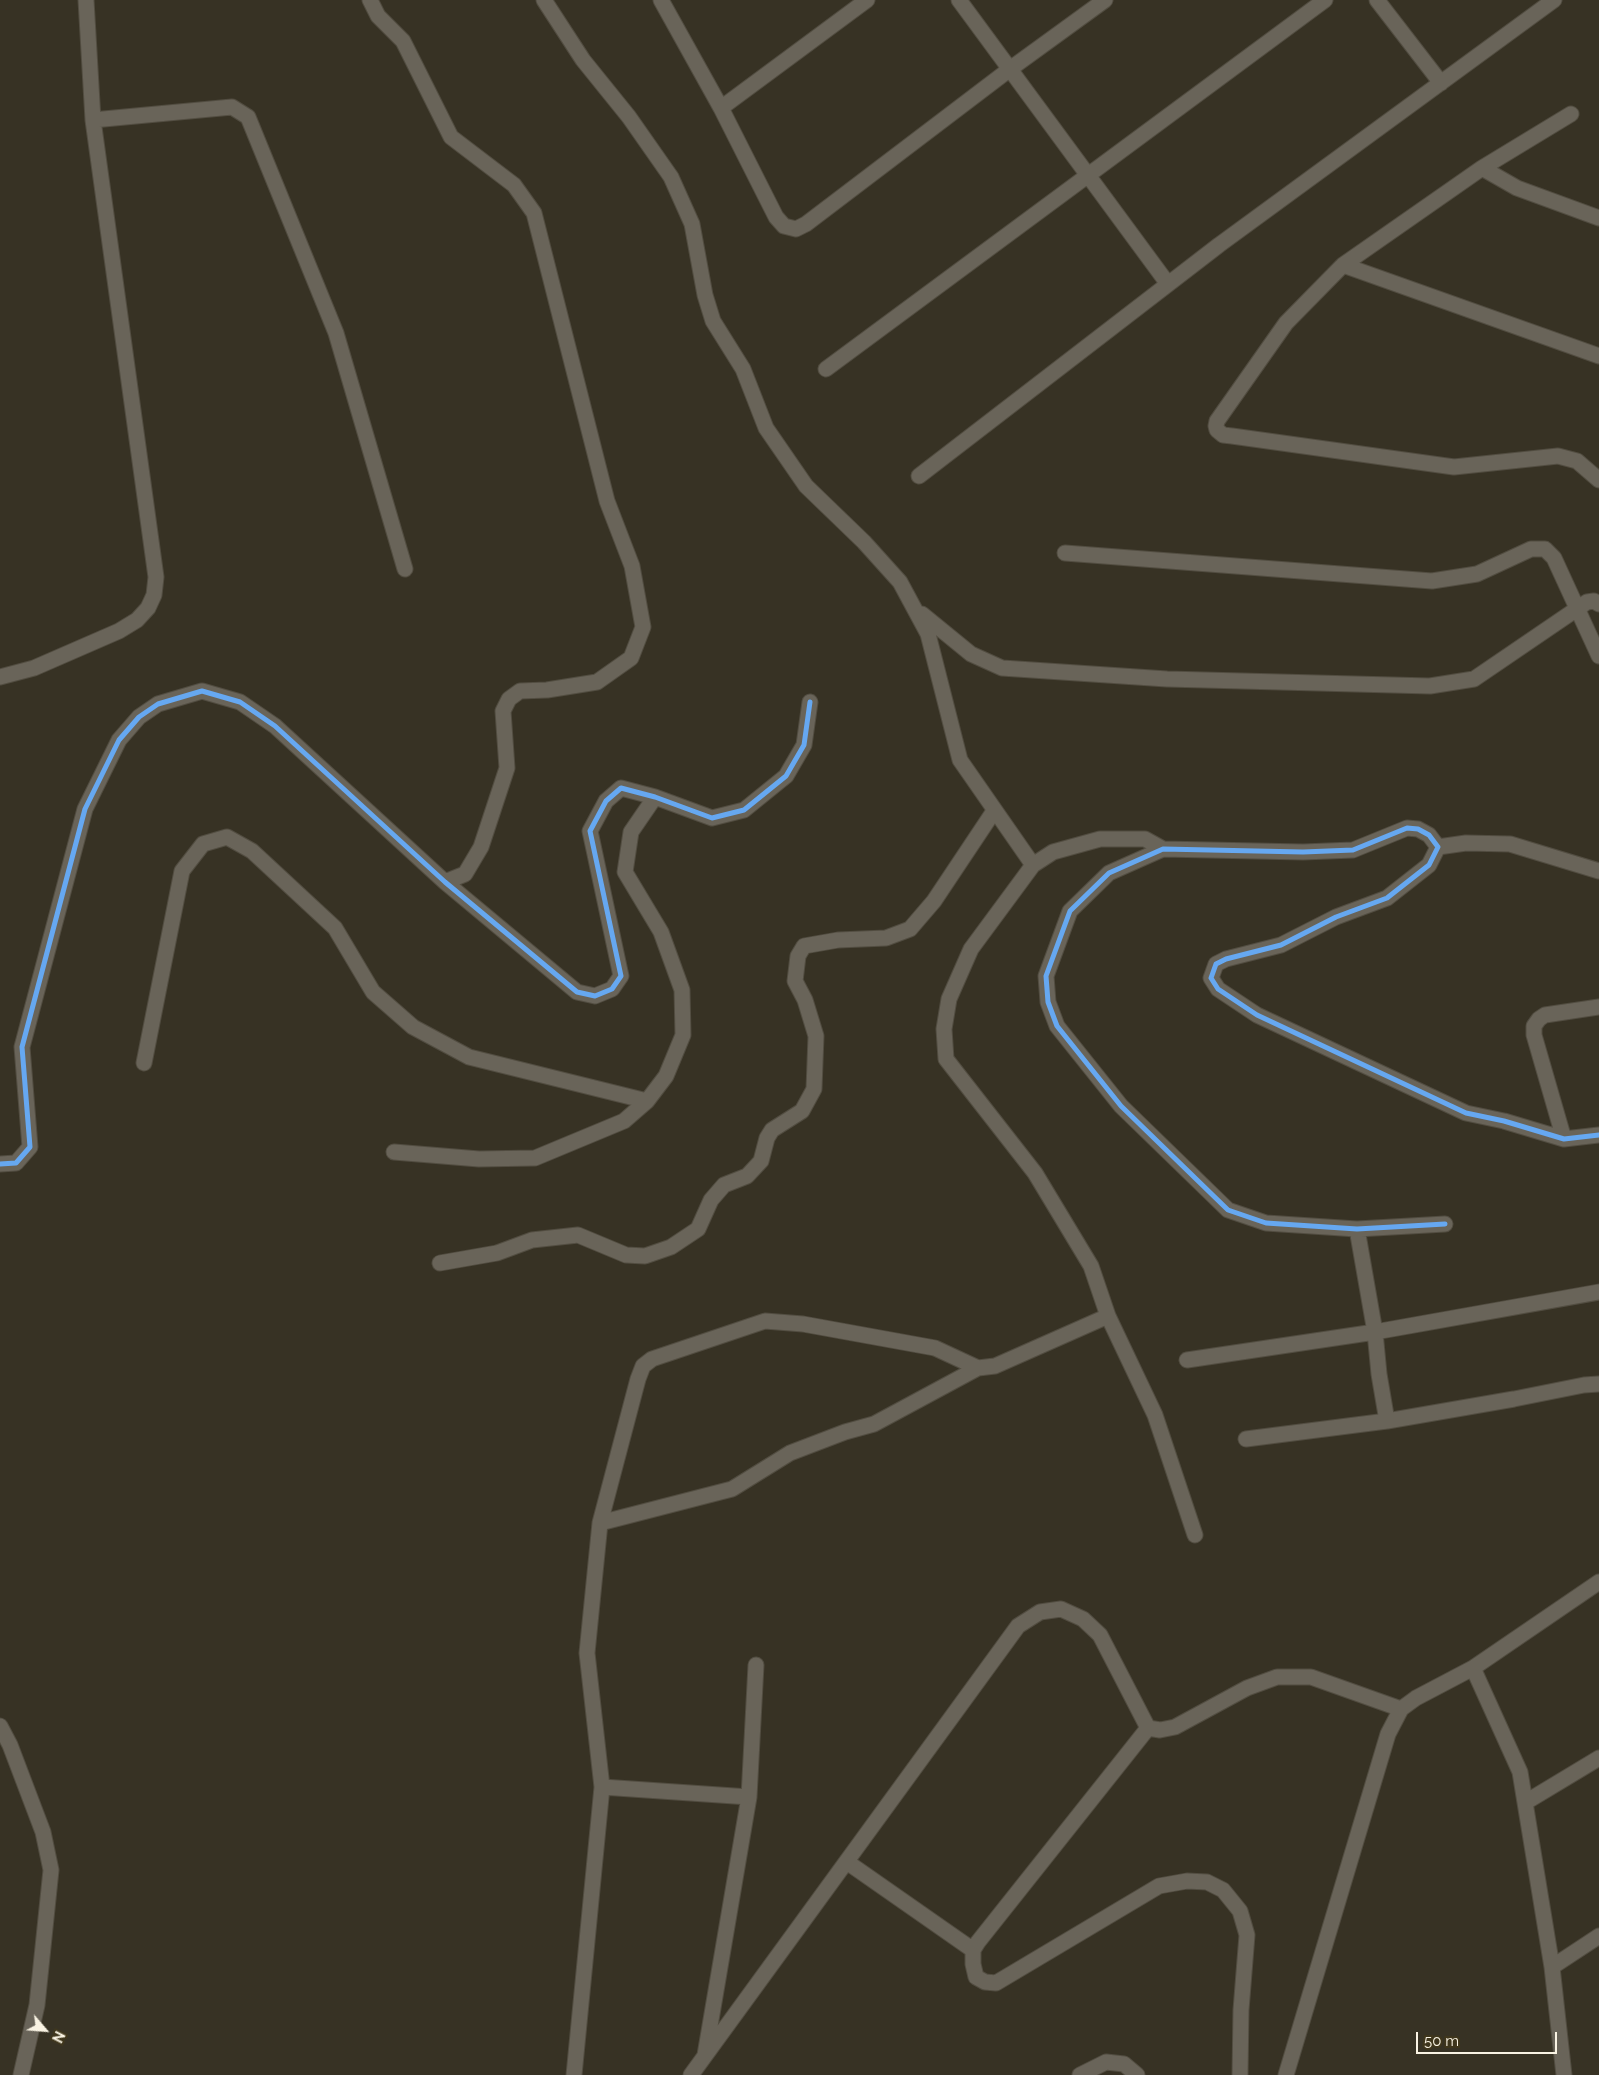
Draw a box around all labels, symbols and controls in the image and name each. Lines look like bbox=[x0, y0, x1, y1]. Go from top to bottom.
north arrow bbox=[20, 2005, 70, 2055]
scale bar bbox=[1419, 2022, 1560, 2054]
text: N bbox=[49, 2028, 68, 2045]
text: 50 m bbox=[1424, 2032, 1459, 2050]

